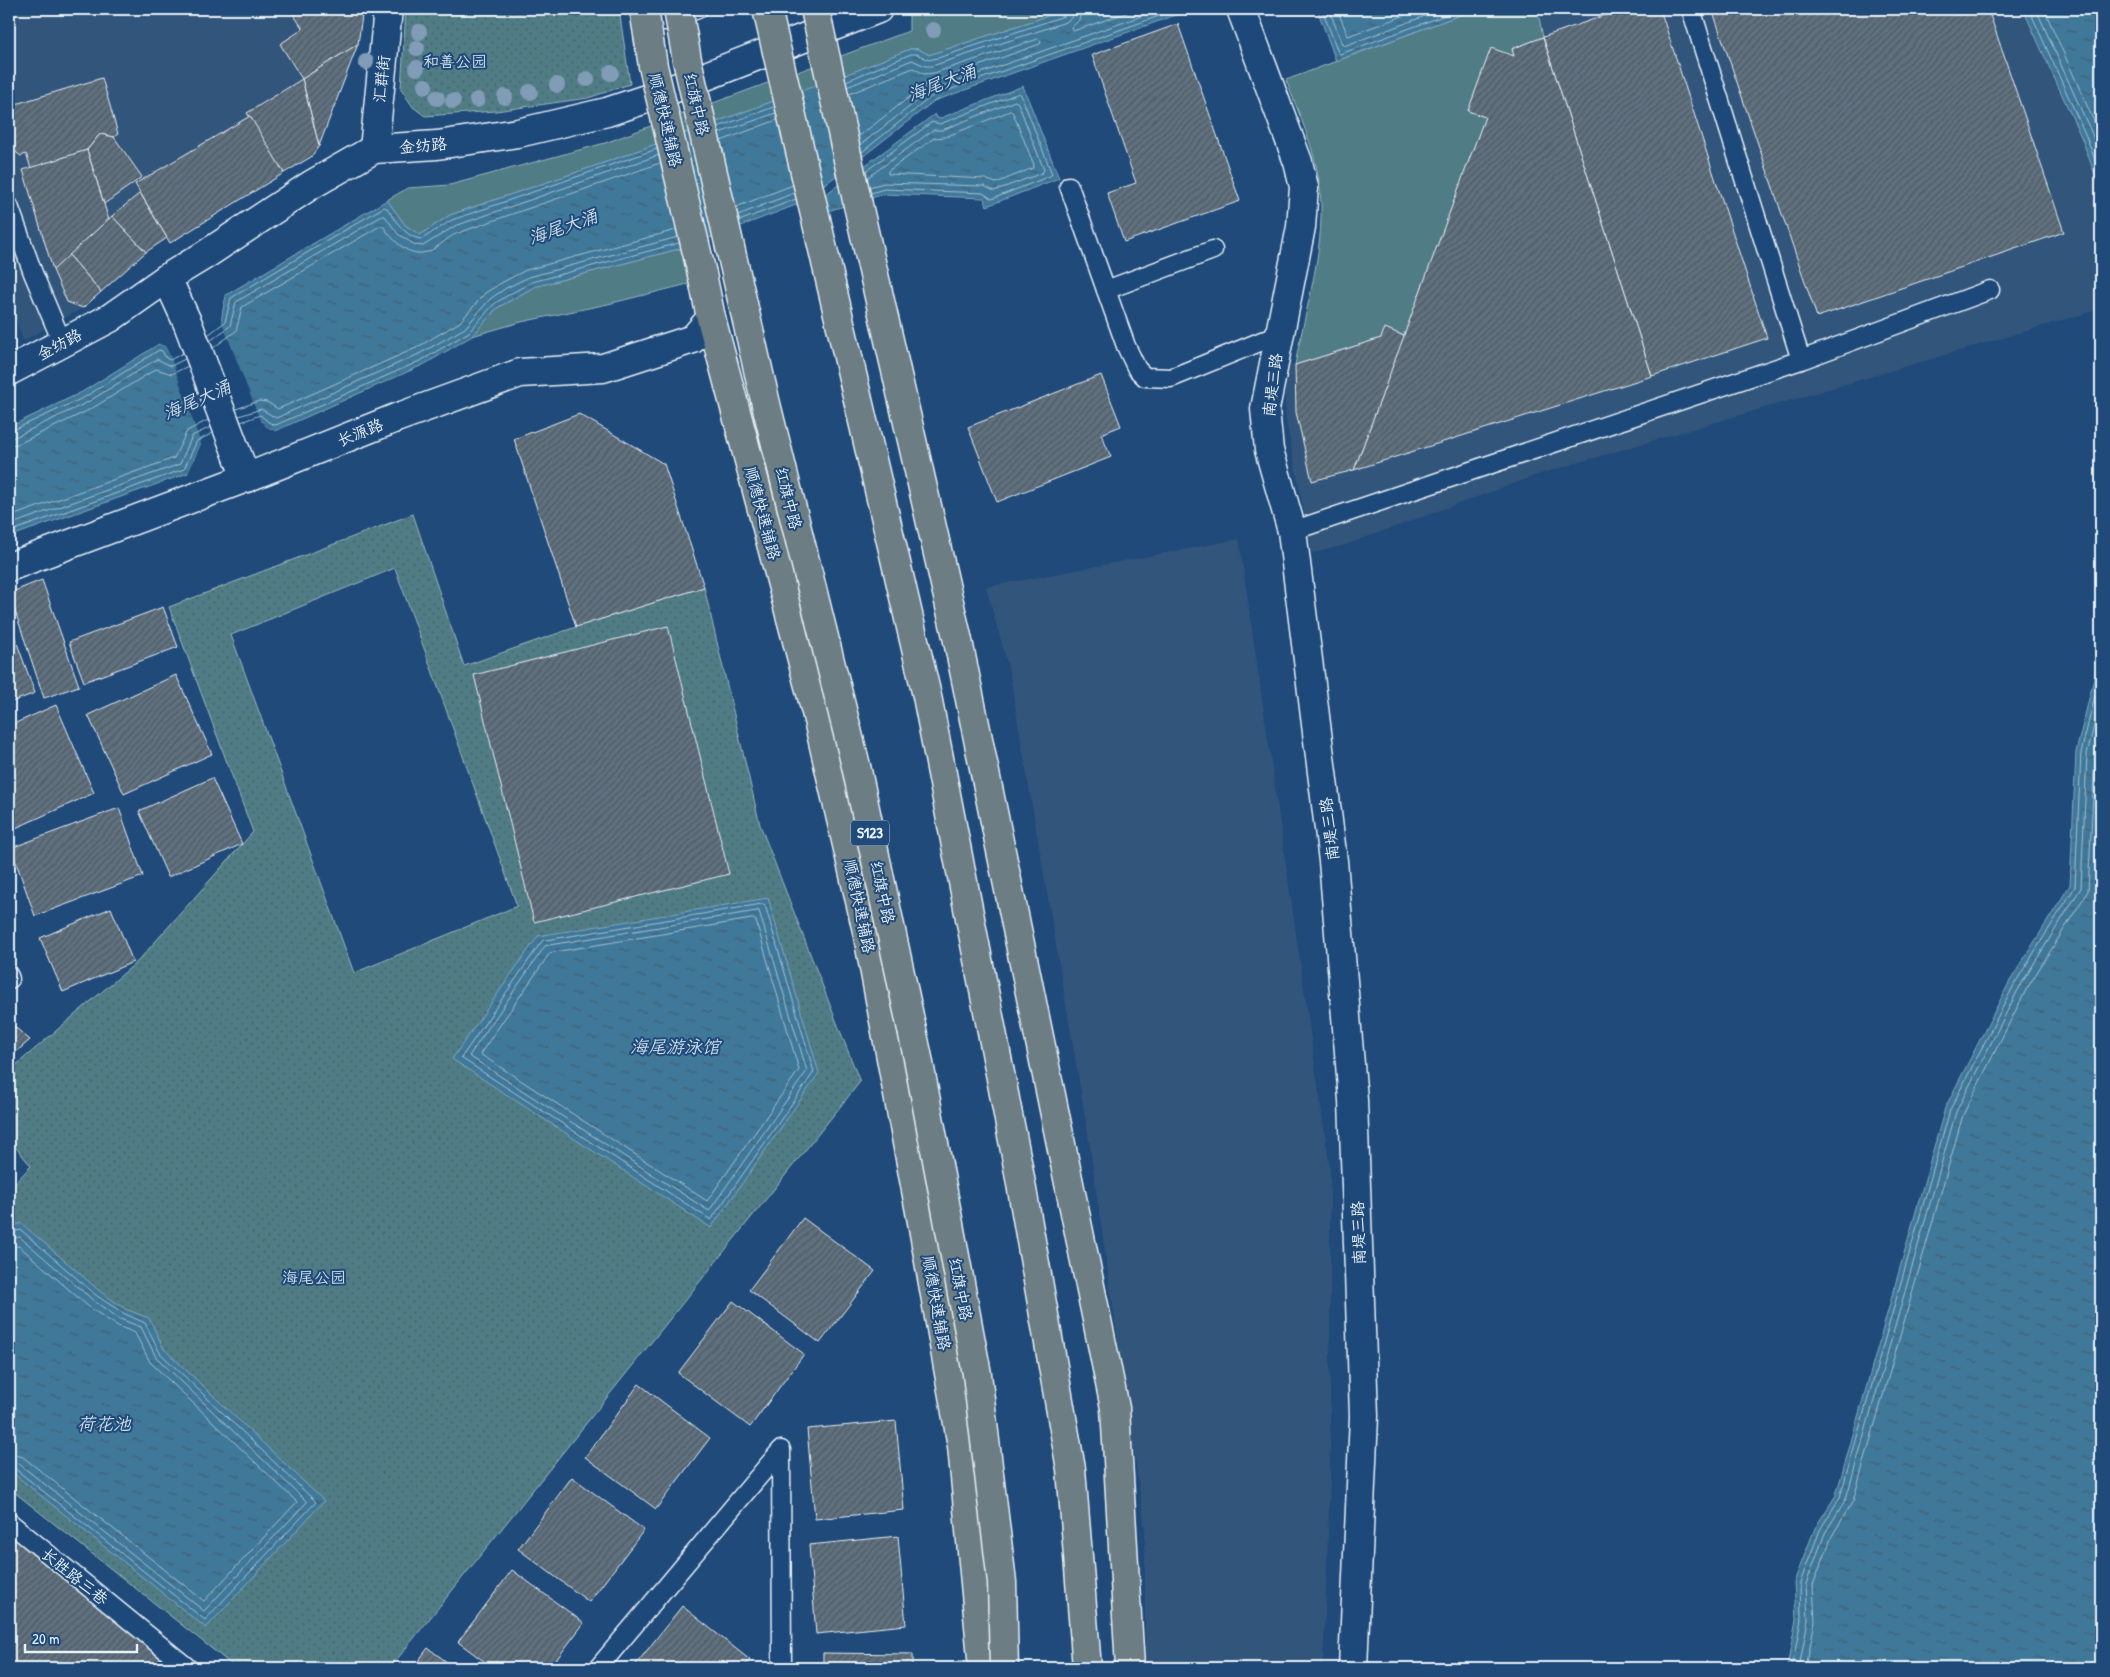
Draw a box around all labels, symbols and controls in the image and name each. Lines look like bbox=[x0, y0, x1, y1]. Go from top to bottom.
park label: 和善公园 bbox=[423, 50, 487, 72]
street label: 汇群街 bbox=[368, 54, 394, 104]
water label: 海尾大涌 bbox=[904, 58, 981, 107]
street label: 红旗中路 bbox=[679, 70, 715, 138]
street label: 顺德快速辅路 bbox=[644, 71, 688, 169]
street label: 金纺路 bbox=[398, 132, 448, 158]
water label: 海尾大涌 bbox=[525, 203, 602, 250]
street label: 金纺路 bbox=[33, 323, 85, 365]
street label: 南堤三路 bbox=[1257, 352, 1287, 418]
water label: 海尾大涌 bbox=[159, 373, 236, 426]
street label: 长源路 bbox=[334, 413, 386, 451]
street label: 顺德快速辅路 bbox=[740, 464, 786, 562]
street label: 红旗中路 bbox=[771, 464, 807, 532]
street label: 南堤三路 bbox=[1314, 796, 1344, 862]
road number: S123 bbox=[851, 820, 889, 846]
street label: 顺德快速辅路 bbox=[839, 857, 881, 955]
street label: 红旗中路 bbox=[866, 858, 900, 926]
water label: 海尾游泳馆 bbox=[630, 1034, 723, 1059]
street label: 南堤三路 bbox=[1346, 1201, 1370, 1265]
street label: 顺德快速辅路 bbox=[918, 1254, 956, 1352]
street label: 红旗中路 bbox=[944, 1255, 978, 1323]
park label: 海尾公园 bbox=[282, 1266, 346, 1288]
water label: 荷花池 bbox=[77, 1411, 132, 1436]
street label: 长胜路三巷 bbox=[37, 1542, 113, 1610]
scale bar bbox=[25, 1622, 138, 1654]
text: 20 m bbox=[32, 1628, 59, 1649]

